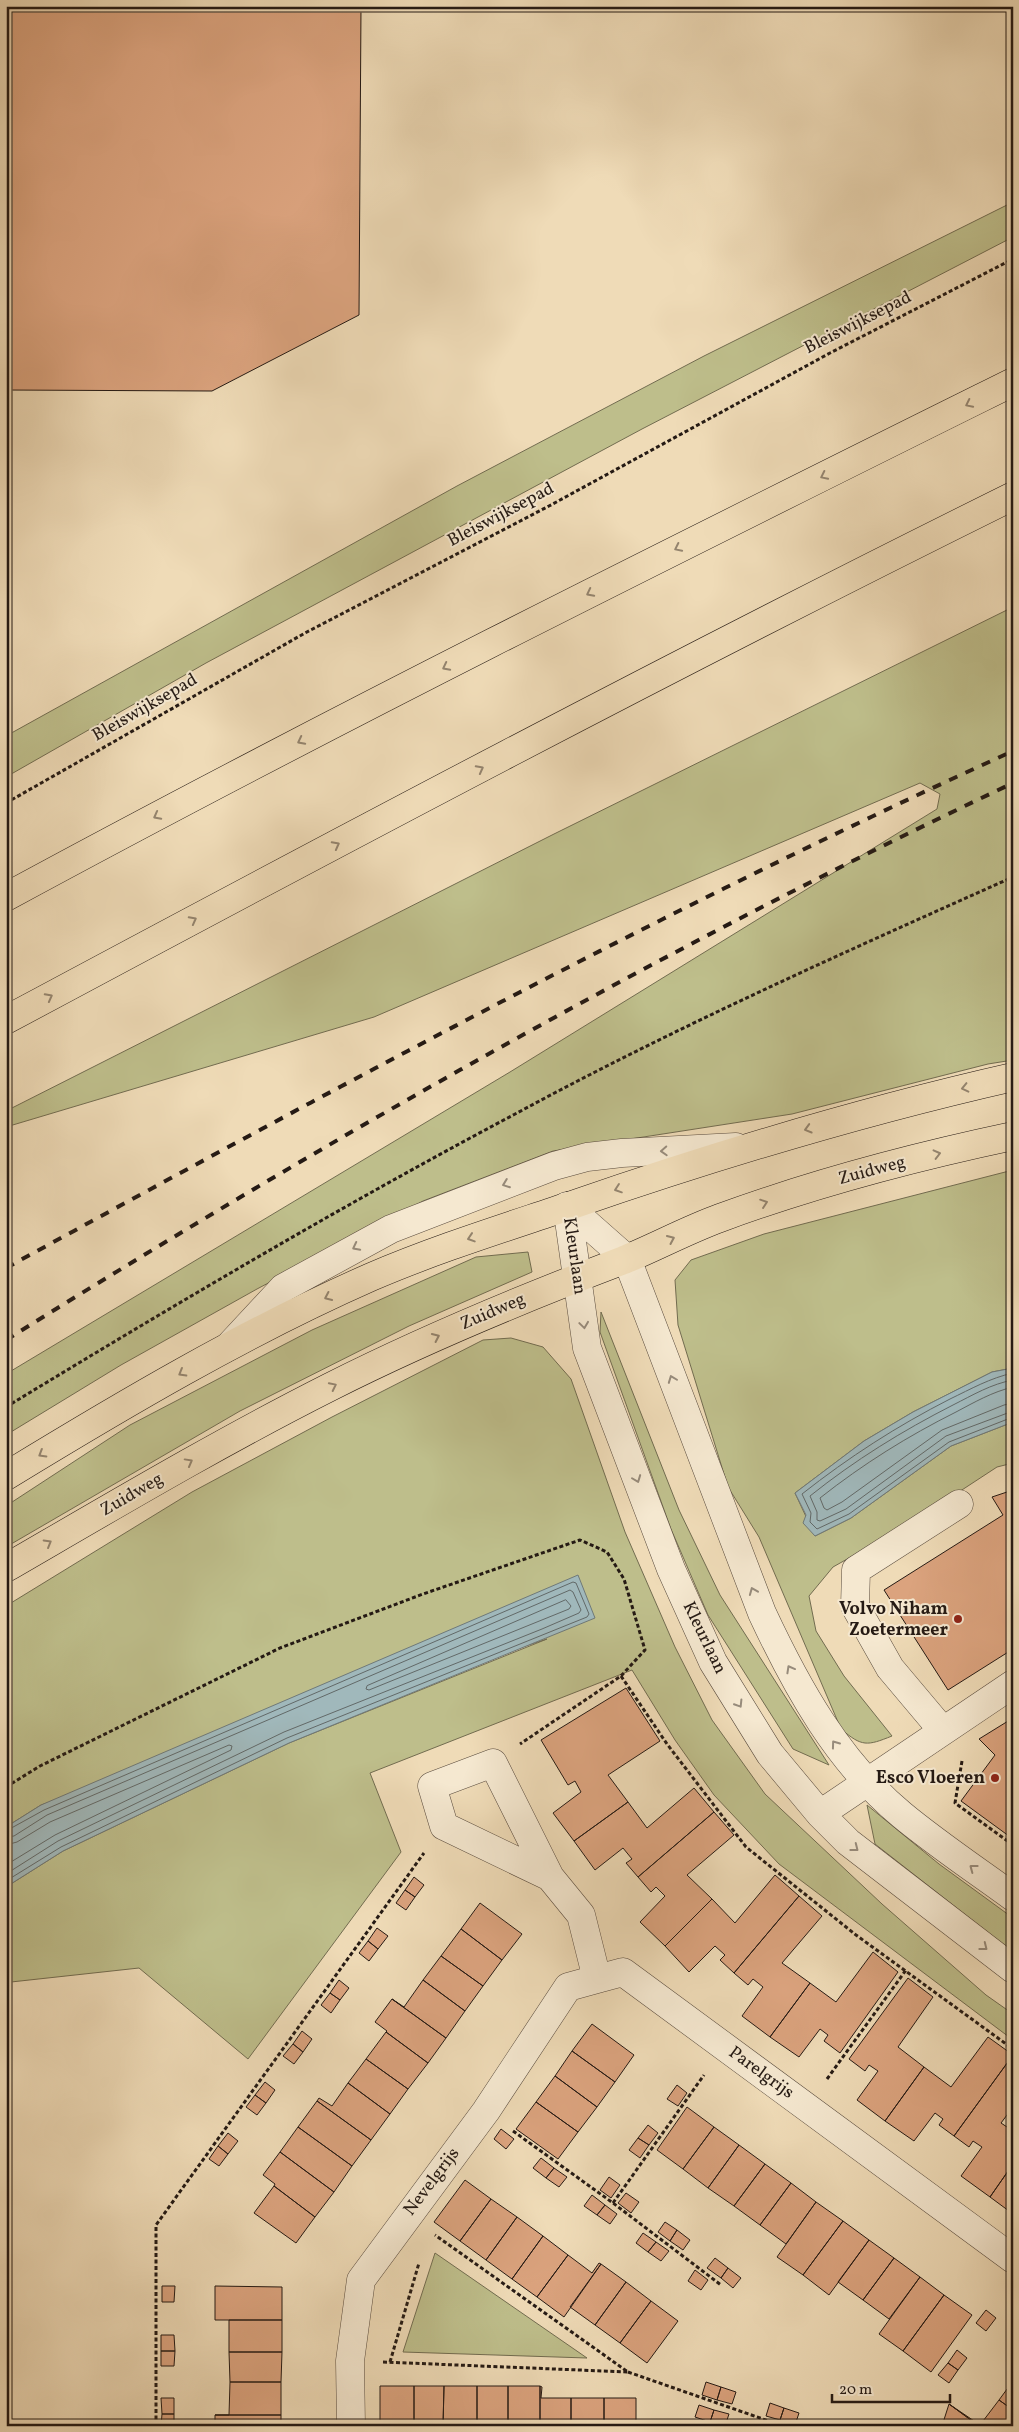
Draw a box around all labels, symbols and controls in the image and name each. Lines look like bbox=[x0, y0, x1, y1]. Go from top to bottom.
street label: Bleiswijksepad bbox=[800, 285, 916, 361]
one-way arrow bbox=[965, 398, 974, 408]
one-way arrow bbox=[820, 470, 829, 480]
street label: Bleiswijksepad bbox=[443, 476, 559, 554]
one-way arrow bbox=[674, 542, 683, 553]
one-way arrow bbox=[586, 587, 595, 597]
one-way arrow bbox=[442, 661, 451, 671]
street label: Bleiswijksepad bbox=[88, 668, 202, 748]
one-way arrow bbox=[297, 735, 306, 745]
one-way arrow bbox=[475, 765, 484, 775]
one-way arrow bbox=[153, 810, 162, 820]
one-way arrow bbox=[331, 841, 340, 851]
one-way arrow bbox=[187, 916, 196, 926]
one-way arrow bbox=[44, 993, 53, 1003]
one-way arrow bbox=[961, 1082, 970, 1093]
one-way arrow bbox=[804, 1123, 812, 1134]
one-way arrow bbox=[659, 1145, 667, 1156]
one-way arrow bbox=[932, 1149, 941, 1160]
street label: Zuidweg bbox=[836, 1150, 908, 1192]
one-way arrow bbox=[502, 1178, 511, 1188]
one-way arrow bbox=[614, 1183, 623, 1193]
one-way arrow bbox=[759, 1199, 768, 1209]
street label: Kleurlaan bbox=[556, 1216, 592, 1297]
one-way arrow bbox=[467, 1233, 475, 1243]
one-way arrow bbox=[666, 1234, 675, 1245]
one-way arrow bbox=[353, 1241, 362, 1251]
street label: Zuidweg bbox=[457, 1287, 529, 1337]
one-way arrow bbox=[324, 1291, 333, 1301]
one-way arrow bbox=[578, 1321, 588, 1330]
one-way arrow bbox=[431, 1332, 440, 1343]
one-way arrow bbox=[179, 1367, 188, 1377]
one-way arrow bbox=[668, 1375, 678, 1384]
one-way arrow bbox=[327, 1382, 336, 1392]
one-way arrow bbox=[38, 1448, 47, 1458]
one-way arrow bbox=[184, 1458, 193, 1468]
street label: Zuidweg bbox=[96, 1467, 168, 1523]
one-way arrow bbox=[630, 1474, 641, 1483]
one-way arrow bbox=[43, 1540, 52, 1550]
one-way arrow bbox=[749, 1587, 759, 1596]
place label: Volvo Niham Zoetermeer bbox=[839, 1597, 948, 1643]
street label: Kleurlaan bbox=[676, 1598, 732, 1679]
marker: Volvo Niham Zoetermeer bbox=[952, 1613, 964, 1625]
one-way arrow bbox=[786, 1666, 796, 1675]
one-way arrow bbox=[732, 1698, 742, 1707]
one-way arrow bbox=[833, 1741, 841, 1750]
place label: Esco Vloeren bbox=[876, 1766, 985, 1791]
marker: Esco Vloeren bbox=[989, 1772, 1001, 1784]
one-way arrow bbox=[849, 1842, 858, 1850]
one-way arrow bbox=[969, 1865, 979, 1874]
one-way arrow bbox=[978, 1941, 988, 1950]
street label: Parelgrijs bbox=[723, 2041, 799, 2105]
street label: Nevelgrijs bbox=[398, 2143, 466, 2221]
scale bar bbox=[832, 2372, 949, 2404]
text: 20 m bbox=[839, 2380, 872, 2401]

